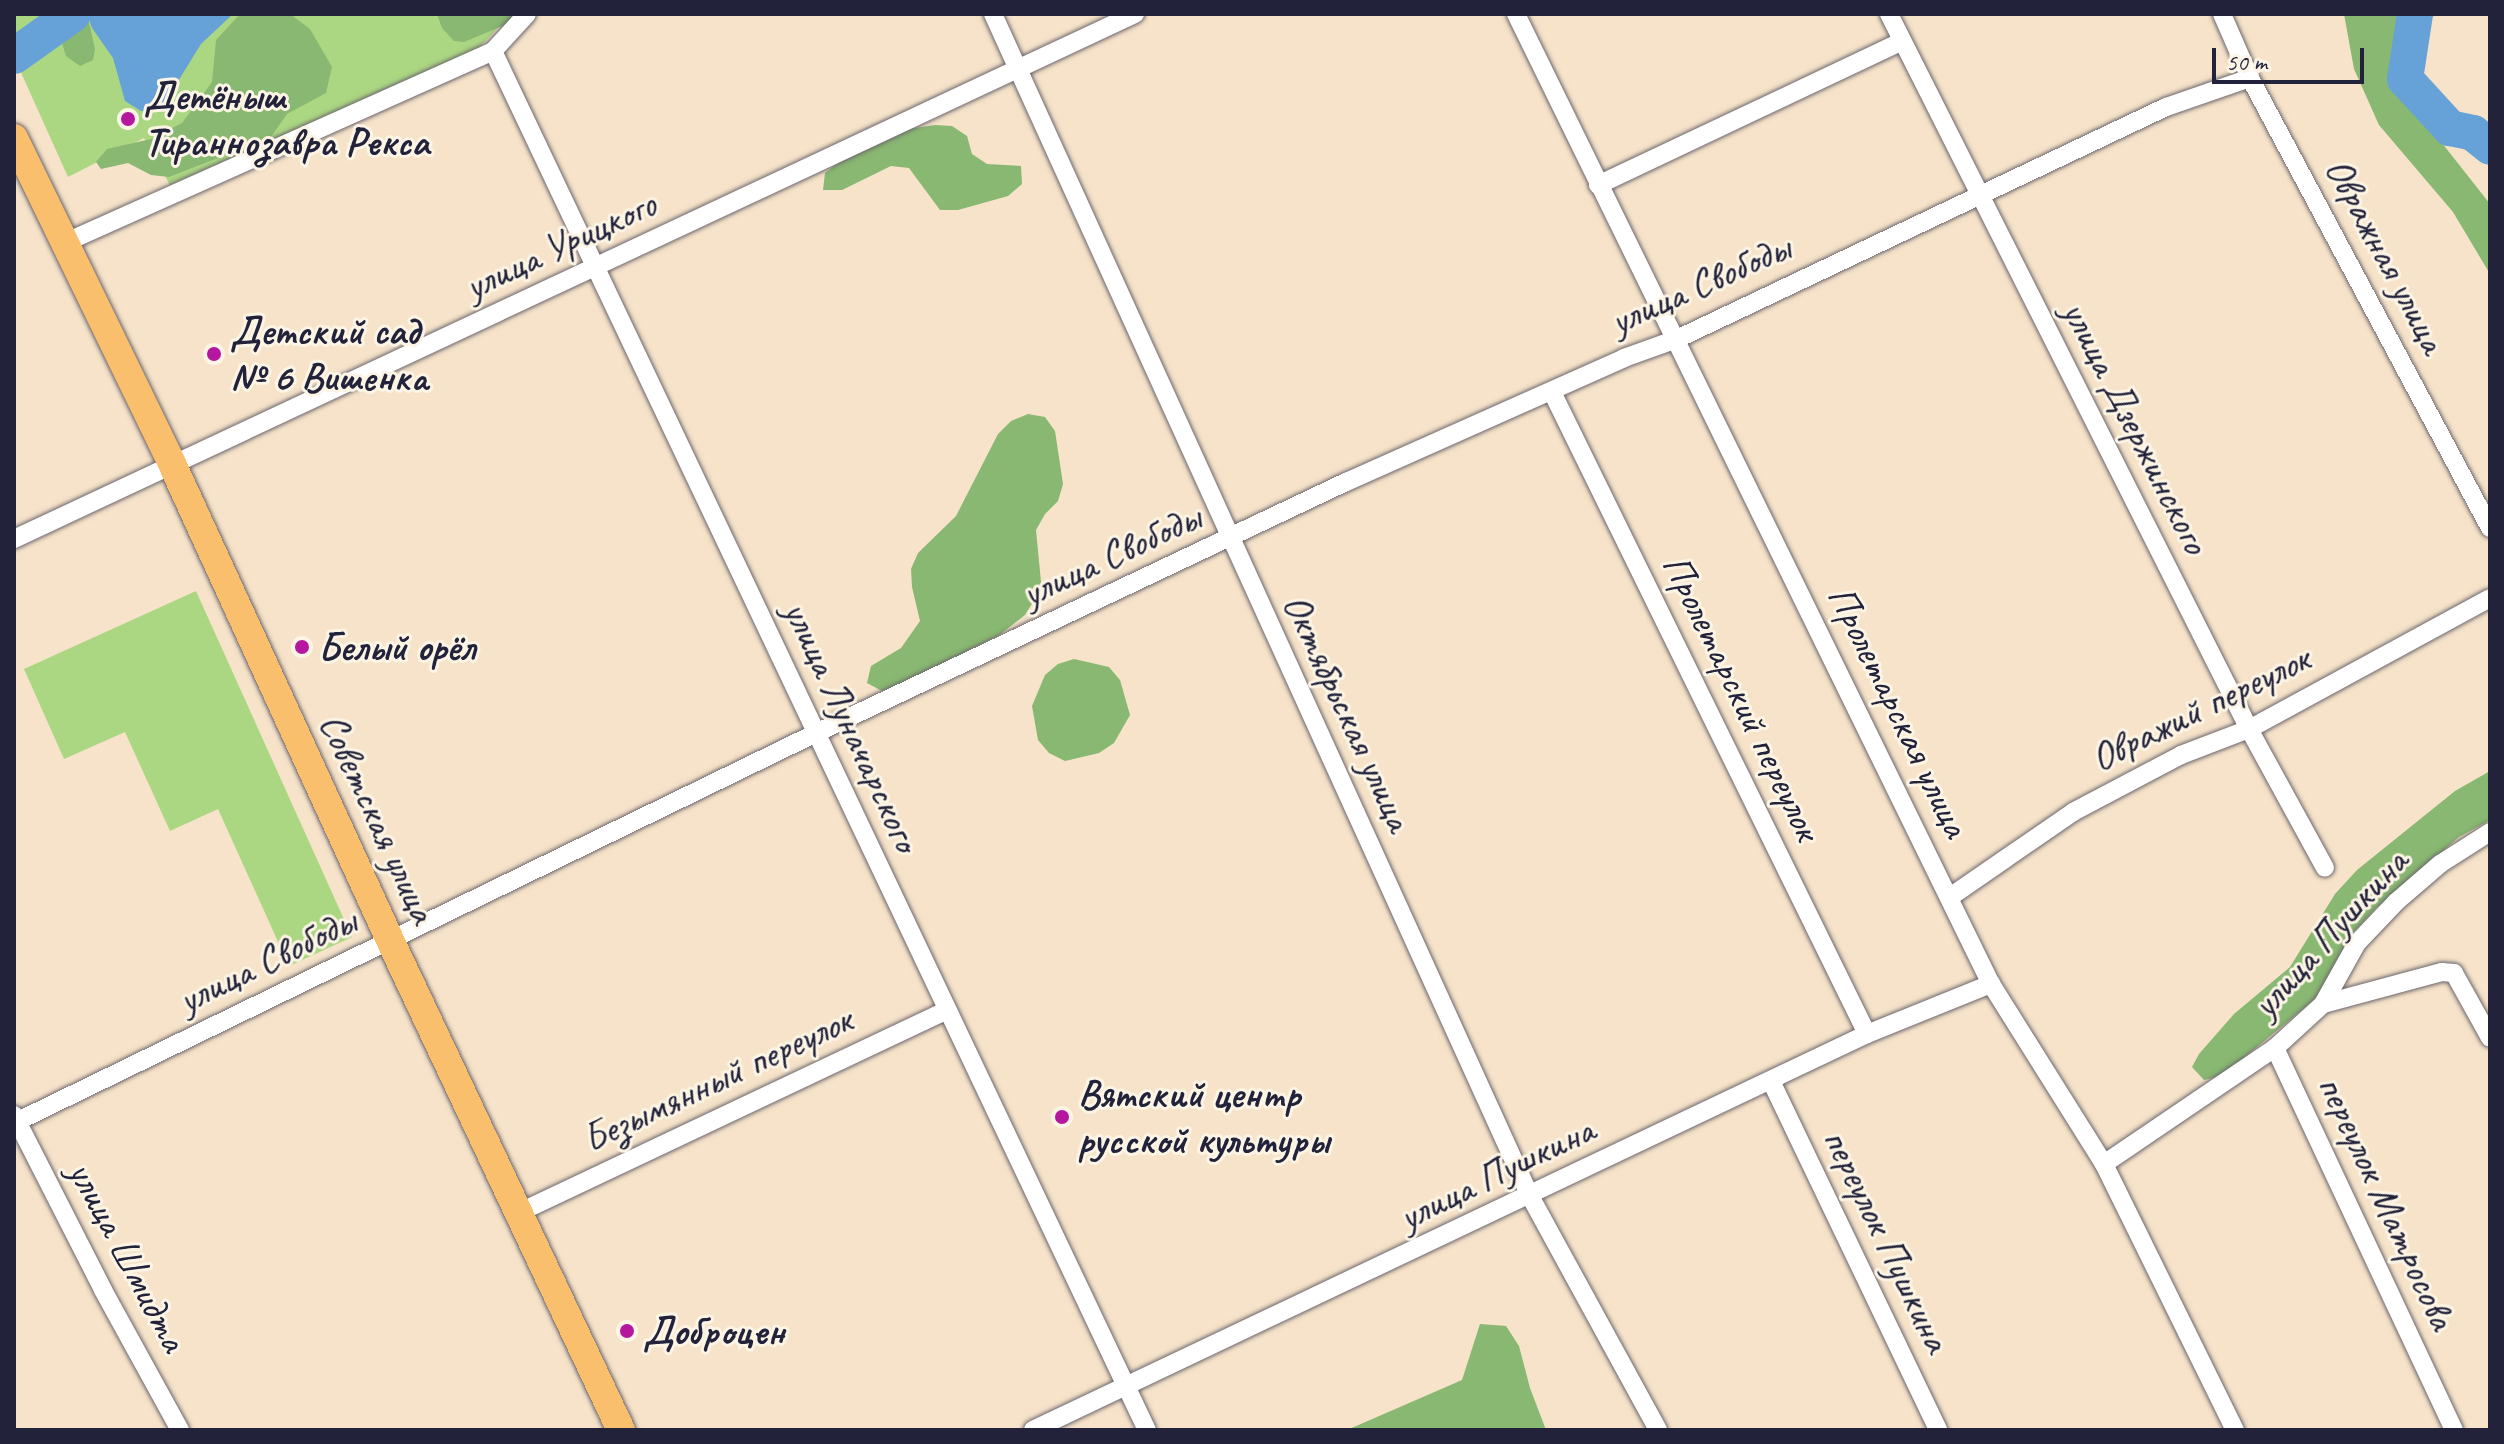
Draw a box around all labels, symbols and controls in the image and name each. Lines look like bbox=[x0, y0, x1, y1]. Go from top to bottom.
scale bar bbox=[2216, 32, 2368, 82]
text: 50 m bbox=[2226, 47, 2267, 77]
place label: Детёныш Тираннозавра Рекса bbox=[144, 72, 426, 166]
marker: Детёныш Тираннозавра Рекса bbox=[119, 110, 137, 128]
street label: Овражная улица bbox=[2314, 149, 2458, 361]
street label: улица Урицкого bbox=[457, 180, 663, 310]
street label: улица Свободы bbox=[1604, 224, 1796, 344]
street label: улица Дзержинского bbox=[2052, 294, 2220, 560]
place label: Детский сад № 6 Вишенка bbox=[230, 307, 427, 401]
marker: Детский сад № 6 Вишенка bbox=[205, 345, 223, 363]
street label: улица Свободы bbox=[1015, 493, 1207, 617]
street label: Пролетарский переулок bbox=[1652, 546, 1832, 848]
street label: Пролетарская улица bbox=[1817, 576, 1981, 846]
street label: Октябрьская улица bbox=[1272, 585, 1424, 839]
street label: улица Луначарского bbox=[773, 593, 931, 859]
place label: Белый орёл bbox=[318, 623, 475, 671]
street label: Овражий переулок bbox=[2083, 634, 2317, 782]
marker: Белый орёл bbox=[293, 638, 311, 656]
street label: Советская улица bbox=[308, 704, 448, 932]
street label: улица Пушкина bbox=[2240, 838, 2418, 1028]
street label: улица Свободы bbox=[171, 897, 363, 1023]
street label: Безымянный переулок bbox=[575, 996, 859, 1162]
street label: переулок Матросова bbox=[2307, 1067, 2467, 1337]
place label: Вятский центр русской культуры bbox=[1078, 1070, 1329, 1164]
street label: улица Пушкина bbox=[1390, 1105, 1602, 1241]
marker: Вятский центр русской культуры bbox=[1053, 1108, 1071, 1126]
street label: переулок Пушкина bbox=[1811, 1118, 1963, 1362]
street label: улица Шмидта bbox=[59, 1154, 197, 1358]
place label: Доброцен bbox=[643, 1307, 785, 1355]
marker: Доброцен bbox=[618, 1322, 636, 1340]

